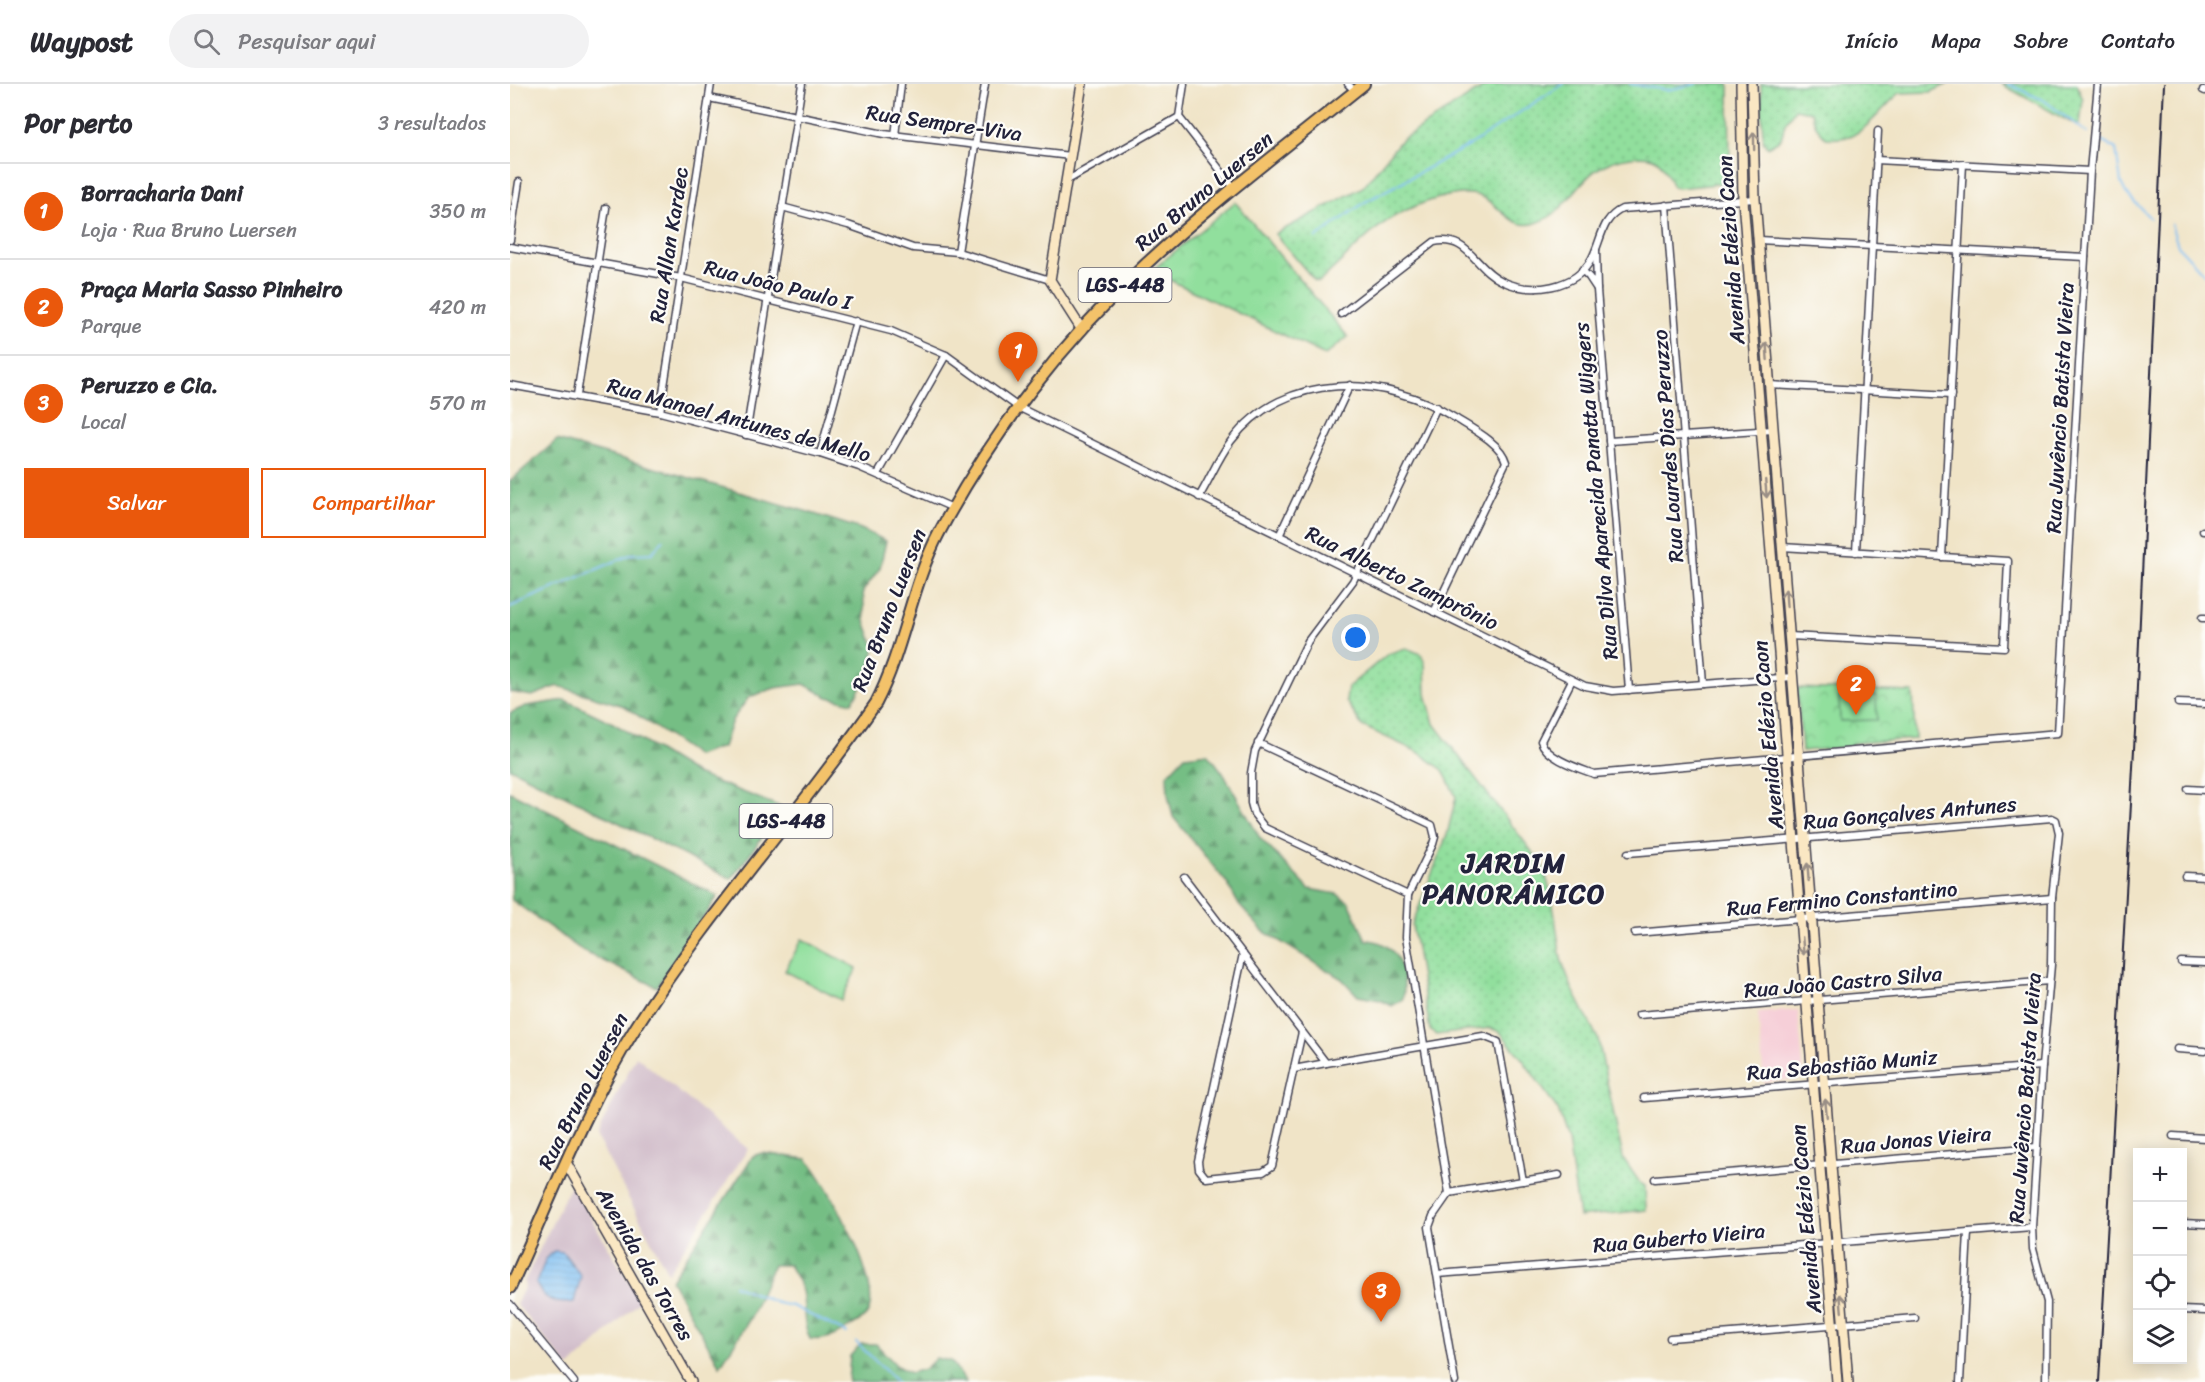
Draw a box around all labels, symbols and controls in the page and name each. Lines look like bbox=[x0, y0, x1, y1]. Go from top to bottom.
search box bbox=[169, 14, 589, 68]
text: Waypost bbox=[30, 17, 133, 66]
text: Pesquisar aqui bbox=[238, 22, 376, 61]
text: Início bbox=[1846, 22, 1898, 60]
text: Mapa bbox=[1931, 22, 1981, 60]
text: Sobre bbox=[2014, 22, 2068, 60]
text: Contato bbox=[2101, 22, 2175, 60]
icon: search bbox=[190, 25, 223, 58]
street label: Rua Sempre-Viva bbox=[864, 93, 1025, 153]
text: Por perto bbox=[24, 100, 132, 146]
text: 3 resultados bbox=[378, 106, 486, 141]
street label: Rua Bruno Luersen bbox=[1126, 121, 1282, 261]
one-way arrow bbox=[1748, 132, 1759, 152]
street label: Avenida Edézio Caon bbox=[1705, 154, 1757, 347]
street label: Rua Allan Kardec bbox=[638, 164, 700, 326]
text: Borracharia Dani bbox=[81, 174, 243, 213]
text: 1 bbox=[39, 194, 48, 229]
text: 350 m bbox=[430, 194, 486, 229]
text: Loja · Rua Bruno Luersen bbox=[81, 213, 297, 248]
street label: Rua João Paulo I bbox=[700, 248, 858, 322]
road number: LGS-448 bbox=[1078, 268, 1172, 302]
text: Praça Maria Sasso Pinheiro bbox=[81, 270, 342, 309]
street label: Rua Juvêncio Batista Vieira bbox=[2034, 281, 2086, 534]
text: 2 bbox=[38, 290, 49, 325]
text: 420 m bbox=[429, 290, 486, 325]
text: Parque bbox=[81, 309, 141, 344]
street label: Rua Dilva Aparecida Panatta Wiggers bbox=[1562, 320, 1630, 661]
street label: Rua Lourdes Dias Peruzzo bbox=[1641, 328, 1695, 564]
pin: 1 bbox=[998, 332, 1038, 382]
one-way arrow bbox=[1761, 342, 1772, 362]
text: Peruzzo e Cia. bbox=[81, 366, 219, 405]
street label: Rua Manoel Antunes de Mello bbox=[603, 366, 875, 474]
text: 3 bbox=[38, 386, 49, 421]
text: 570 m bbox=[429, 386, 486, 421]
text: Local bbox=[81, 405, 126, 440]
button: Salvar bbox=[24, 468, 249, 538]
button: Compartilhar bbox=[261, 468, 486, 538]
one-way arrow bbox=[1761, 479, 1772, 499]
street label: Rua Alberto Zamprônio bbox=[1299, 515, 1506, 642]
street label: Rua Bruno Luersen bbox=[840, 523, 938, 697]
one-way arrow bbox=[1780, 589, 1791, 609]
your location bbox=[1341, 623, 1370, 652]
street label: Avenida Edézio Caon bbox=[1741, 639, 1795, 832]
pin: 2 bbox=[1836, 666, 1876, 715]
street label: Rua Gonçalves Antunes bbox=[1802, 785, 2019, 841]
road number: LGS-448 bbox=[740, 804, 832, 838]
district label: JARDIM PANORÂMICO bbox=[1422, 839, 1606, 918]
one-way arrow bbox=[1802, 863, 1813, 883]
street label: Rua Fermino Constantino bbox=[1725, 870, 1959, 928]
one-way arrow bbox=[1797, 935, 1808, 955]
street label: Rua João Castro Silva bbox=[1742, 954, 1944, 1010]
street label: Rua Juvêncio Batista Vieira bbox=[1997, 971, 2053, 1225]
street label: Rua Bruno Luersen bbox=[527, 1006, 639, 1176]
street label: Rua Sebastião Muniz bbox=[1745, 1038, 1940, 1092]
one-way arrow bbox=[1820, 1099, 1831, 1119]
street label: Rua Jonas Vieira bbox=[1839, 1114, 1993, 1165]
street label: Avenida Edézio Caon bbox=[1779, 1123, 1833, 1316]
map controls bbox=[2133, 1148, 2187, 1364]
button: + bbox=[2133, 1148, 2187, 1202]
street label: Avenida das Torres bbox=[585, 1179, 705, 1349]
button: − bbox=[2133, 1202, 2187, 1256]
street label: Rua Guberto Vieira bbox=[1591, 1212, 1767, 1264]
button: locate bbox=[2133, 1256, 2187, 1310]
pin: 3 bbox=[1362, 1272, 1400, 1322]
one-way arrow bbox=[1836, 1293, 1847, 1313]
button: layers bbox=[2133, 1310, 2187, 1364]

